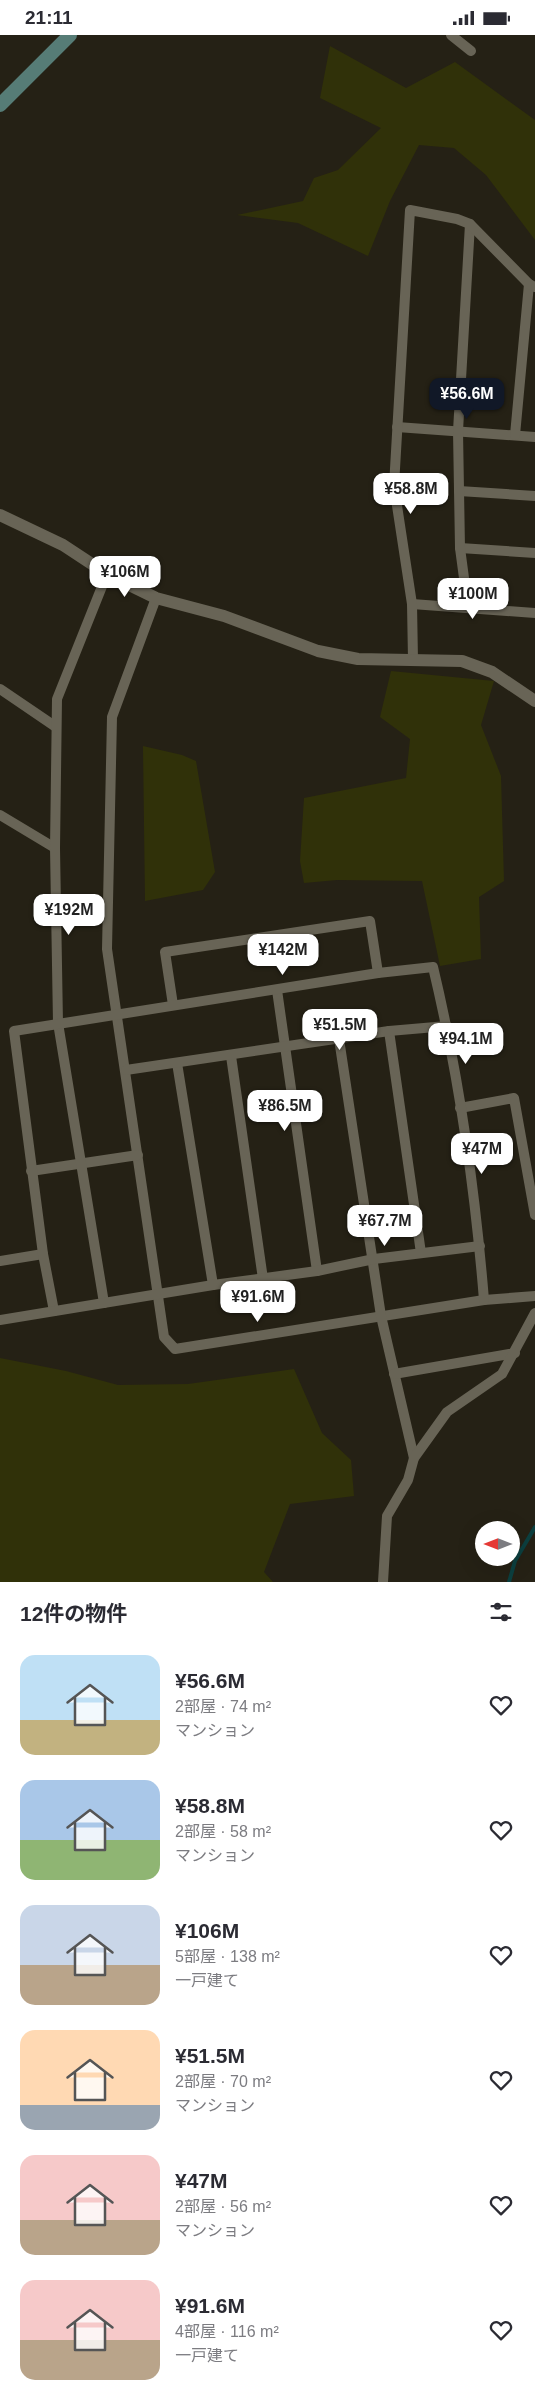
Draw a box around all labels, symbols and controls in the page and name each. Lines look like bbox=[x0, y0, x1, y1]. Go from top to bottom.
text: 21:11 bbox=[25, 7, 73, 28]
pin: ¥56.6M bbox=[426, 377, 508, 420]
text: ¥56.6M bbox=[440, 385, 494, 402]
pin: ¥58.8M bbox=[370, 473, 452, 515]
text: ¥58.8M bbox=[384, 480, 438, 497]
pin: ¥106M bbox=[90, 555, 160, 598]
text: ¥106M bbox=[101, 563, 149, 580]
pin: ¥100M bbox=[438, 577, 508, 620]
text: ¥100M bbox=[449, 585, 497, 602]
pin: ¥192M bbox=[34, 893, 104, 936]
text: ¥192M bbox=[45, 901, 93, 918]
pin: ¥142M bbox=[248, 933, 318, 976]
text: ¥142M bbox=[259, 941, 307, 958]
pin: ¥51.5M bbox=[299, 1009, 381, 1051]
text: ¥51.5M bbox=[313, 1016, 367, 1033]
pin: ¥94.1M bbox=[425, 1023, 507, 1065]
text: ¥94.1M bbox=[439, 1030, 493, 1047]
pin: ¥86.5M bbox=[244, 1089, 326, 1132]
text: ¥86.5M bbox=[258, 1097, 312, 1114]
pin: ¥47M bbox=[452, 1133, 512, 1175]
text: ¥47M bbox=[462, 1140, 502, 1157]
pin: ¥67.7M bbox=[344, 1205, 426, 1247]
text: ¥67.7M bbox=[358, 1212, 412, 1229]
pin: ¥91.6M bbox=[217, 1281, 299, 1323]
text: ¥91.6M bbox=[231, 1288, 285, 1305]
north arrow bbox=[475, 1521, 520, 1566]
map controls bbox=[475, 1521, 520, 1566]
icon: filters bbox=[487, 1598, 515, 1626]
text: 12件の物件 bbox=[20, 1602, 127, 1625]
text: ¥56.6M bbox=[175, 1669, 245, 1692]
icon: home bbox=[60, 1675, 120, 1735]
icon: heart bbox=[487, 1691, 515, 1719]
text: 2部屋 · 74 m² bbox=[175, 1698, 271, 1715]
text: マンション bbox=[175, 1722, 255, 1739]
text: ¥58.8M bbox=[175, 1794, 245, 1817]
icon: home bbox=[60, 1800, 120, 1860]
icon: heart bbox=[487, 1816, 515, 1844]
text: 2部屋 · 58 m² bbox=[175, 1823, 271, 1840]
text: マンション bbox=[175, 1847, 255, 1864]
text: ¥106M bbox=[175, 1919, 239, 1942]
icon: home bbox=[60, 1925, 120, 1985]
icon: heart bbox=[487, 1941, 515, 1969]
text: 5部屋 · 138 m² bbox=[175, 1948, 280, 1965]
text: 一戸建て bbox=[175, 1972, 239, 1989]
text: ¥51.5M bbox=[175, 2044, 245, 2067]
icon: home bbox=[60, 2050, 120, 2110]
icon: heart bbox=[487, 2066, 515, 2094]
text: 2部屋 · 70 m² bbox=[175, 2073, 271, 2090]
text: マンション bbox=[175, 2097, 255, 2114]
text: ¥47M bbox=[175, 2169, 228, 2192]
icon: home bbox=[60, 2175, 120, 2235]
icon: heart bbox=[487, 2191, 515, 2219]
text: 2部屋 · 56 m² bbox=[175, 2198, 271, 2215]
text: マンション bbox=[175, 2222, 255, 2239]
text: ¥91.6M bbox=[175, 2294, 245, 2317]
icon: home bbox=[60, 2300, 120, 2360]
icon: heart bbox=[487, 2316, 515, 2344]
text: 4部屋 · 116 m² bbox=[175, 2323, 279, 2340]
text: 一戸建て bbox=[175, 2347, 239, 2364]

